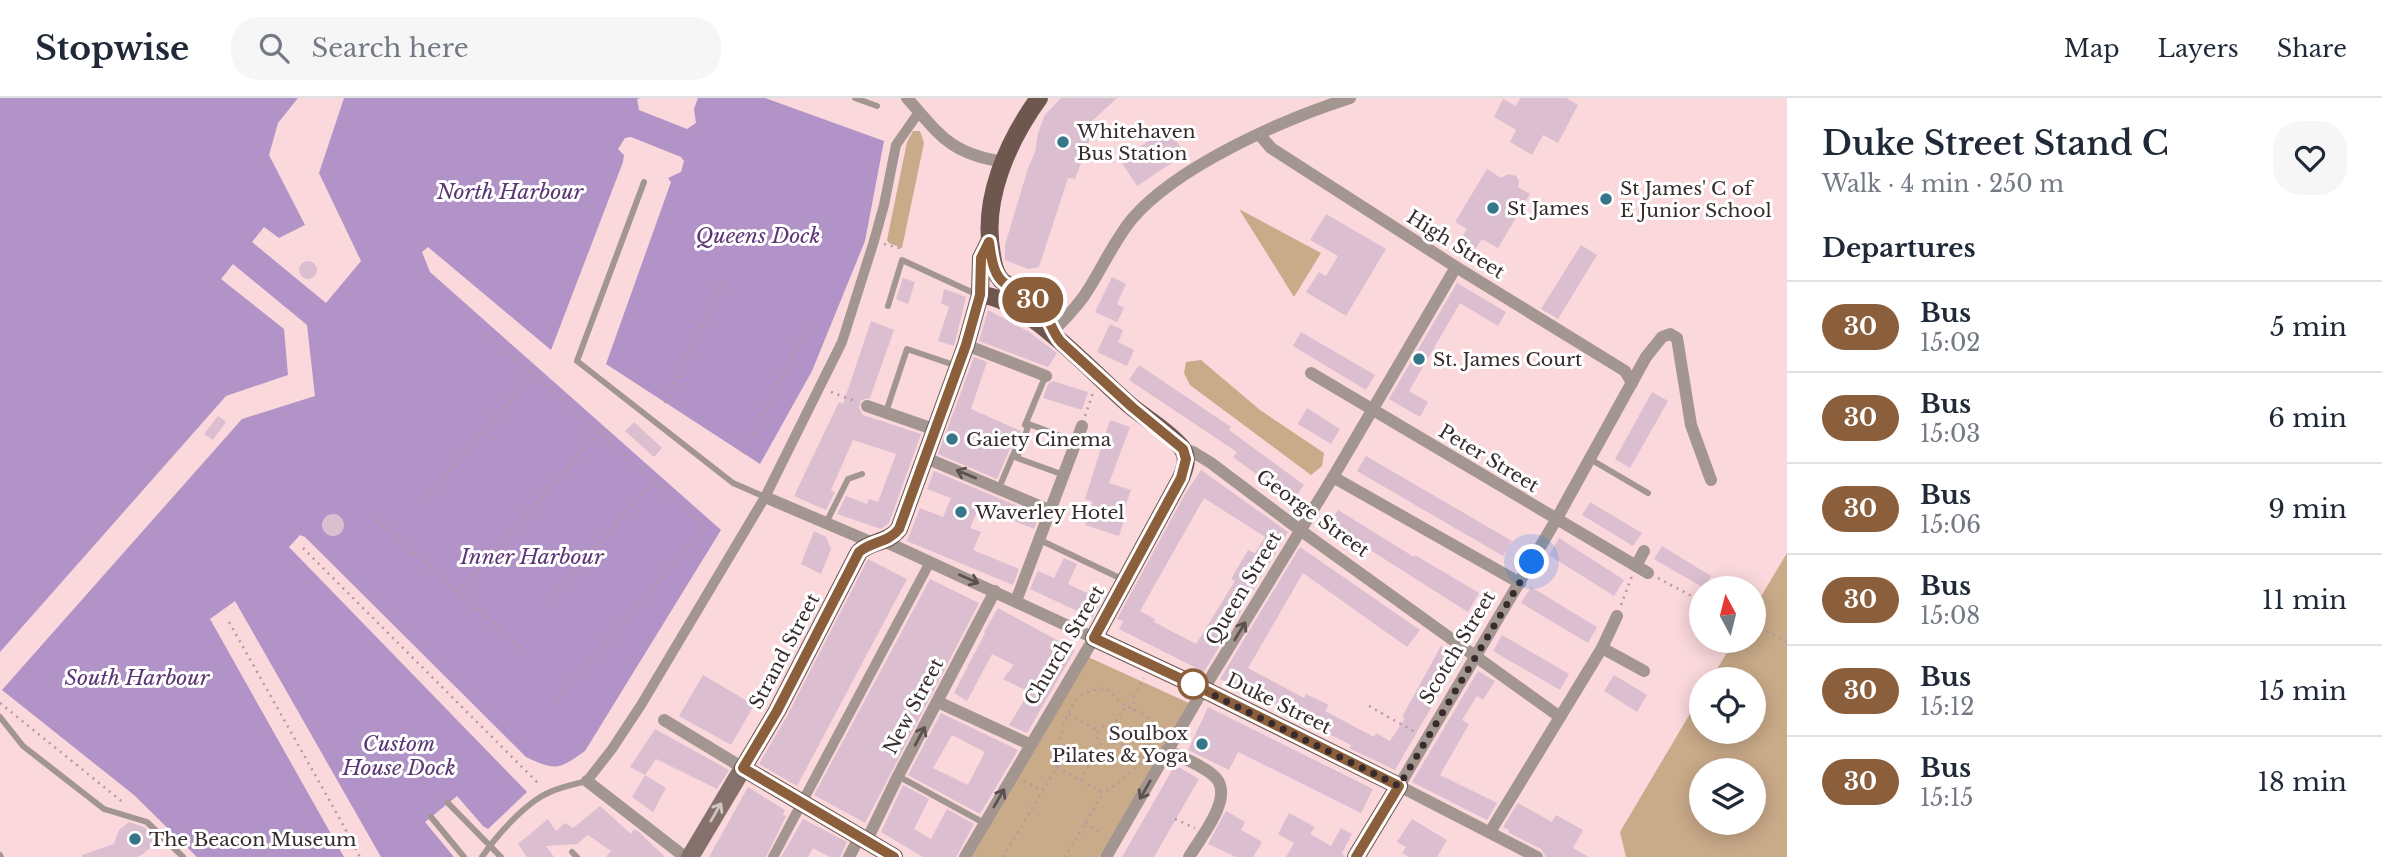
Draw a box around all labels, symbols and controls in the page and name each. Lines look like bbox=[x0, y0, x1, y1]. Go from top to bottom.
search box bbox=[231, 17, 721, 80]
text: Stopwise bbox=[35, 28, 189, 69]
icon: search bbox=[255, 29, 293, 67]
text: Search here bbox=[311, 32, 469, 64]
text: Map bbox=[2064, 34, 2120, 63]
text: Layers bbox=[2158, 34, 2239, 63]
text: Share bbox=[2277, 34, 2347, 63]
place label: Whitehaven Bus Station bbox=[1076, 120, 1196, 165]
button: heart bbox=[2273, 121, 2347, 195]
text: Duke Street Stand C bbox=[1822, 123, 2169, 164]
marker: Whitehaven Bus Station bbox=[1055, 134, 1071, 150]
text: Walk · 4 min · 250 m bbox=[1822, 170, 2064, 198]
place label: St James' C of E Junior School bbox=[1620, 177, 1772, 222]
water label: North Harbour bbox=[436, 179, 585, 205]
marker: St James' C of E Junior School bbox=[1598, 191, 1614, 207]
place label: St James bbox=[1507, 197, 1589, 220]
marker: St James bbox=[1485, 200, 1501, 216]
street label: High Street bbox=[1403, 205, 1510, 284]
water label: Queens Dock bbox=[696, 223, 820, 249]
text: Departures bbox=[1822, 232, 1976, 264]
line badge: 30 bbox=[1002, 277, 1064, 323]
text: 30 bbox=[1016, 285, 1050, 314]
text: Bus bbox=[1920, 297, 1971, 329]
text: 5 min bbox=[2270, 311, 2347, 343]
text: 30 bbox=[1844, 312, 1877, 341]
text: 15:02 bbox=[1920, 329, 1980, 357]
place label: St. James Court bbox=[1433, 348, 1583, 371]
marker: St. James Court bbox=[1411, 351, 1427, 367]
text: Bus bbox=[1920, 388, 1971, 420]
text: 6 min bbox=[2268, 402, 2347, 434]
text: 30 bbox=[1844, 403, 1877, 432]
street label: Peter Street bbox=[1435, 420, 1544, 498]
text: 15:03 bbox=[1920, 420, 1980, 448]
place label: Gaiety Cinema bbox=[966, 428, 1112, 451]
marker: Gaiety Cinema bbox=[944, 431, 960, 447]
street label: George Street bbox=[1252, 465, 1374, 562]
one-way arrow bbox=[956, 467, 977, 480]
text: Bus bbox=[1920, 479, 1971, 511]
text: 9 min bbox=[2268, 493, 2347, 525]
text: 30 bbox=[1844, 494, 1877, 523]
place label: Waverley Hotel bbox=[974, 501, 1125, 524]
marker: Waverley Hotel bbox=[953, 504, 969, 520]
text: 15:06 bbox=[1920, 511, 1981, 539]
street label: Queen Street bbox=[1201, 527, 1287, 649]
water label: Inner Harbour bbox=[459, 544, 605, 570]
your location bbox=[1514, 544, 1549, 579]
text: Bus bbox=[1920, 570, 1971, 602]
one-way arrow bbox=[957, 573, 979, 586]
north arrow bbox=[1689, 576, 1766, 653]
map controls bbox=[1689, 576, 1766, 835]
street label: Church Street bbox=[1020, 580, 1110, 709]
text: 11 min bbox=[2262, 584, 2347, 616]
text: 30 bbox=[1844, 585, 1877, 614]
street label: Scotch Street bbox=[1415, 586, 1501, 708]
street label: Strand Street bbox=[744, 589, 825, 713]
text: 15:08 bbox=[1920, 602, 1980, 630]
one-way arrow bbox=[1233, 622, 1247, 642]
street label: New Street bbox=[879, 654, 949, 758]
text: Bus bbox=[1920, 661, 1971, 693]
water label: South Harbour bbox=[65, 665, 211, 691]
button: locate bbox=[1689, 667, 1766, 744]
street label: Duke Street bbox=[1222, 668, 1336, 739]
unlabelled marker bbox=[1178, 669, 1208, 699]
text: 15 min bbox=[2258, 675, 2347, 707]
text: 30 bbox=[1844, 676, 1877, 705]
text: 15:12 bbox=[1920, 693, 1974, 721]
place label: Soulbox Pilates & Yoga bbox=[1052, 722, 1188, 767]
one-way arrow bbox=[914, 726, 927, 747]
water label: Custom House Dock bbox=[341, 731, 456, 781]
marker: Soulbox Pilates & Yoga bbox=[1194, 736, 1210, 752]
text: Bus bbox=[1920, 752, 1971, 784]
button: layers bbox=[1689, 758, 1766, 835]
text: 18 min bbox=[2258, 766, 2347, 798]
text: 30 bbox=[1844, 767, 1877, 796]
one-way arrow bbox=[1138, 780, 1152, 800]
text: 15:15 bbox=[1920, 784, 1973, 812]
one-way arrow bbox=[992, 788, 1006, 808]
one-way arrow bbox=[710, 803, 724, 823]
place label: The Beacon Museum bbox=[149, 828, 357, 851]
marker: The Beacon Museum bbox=[127, 831, 143, 847]

